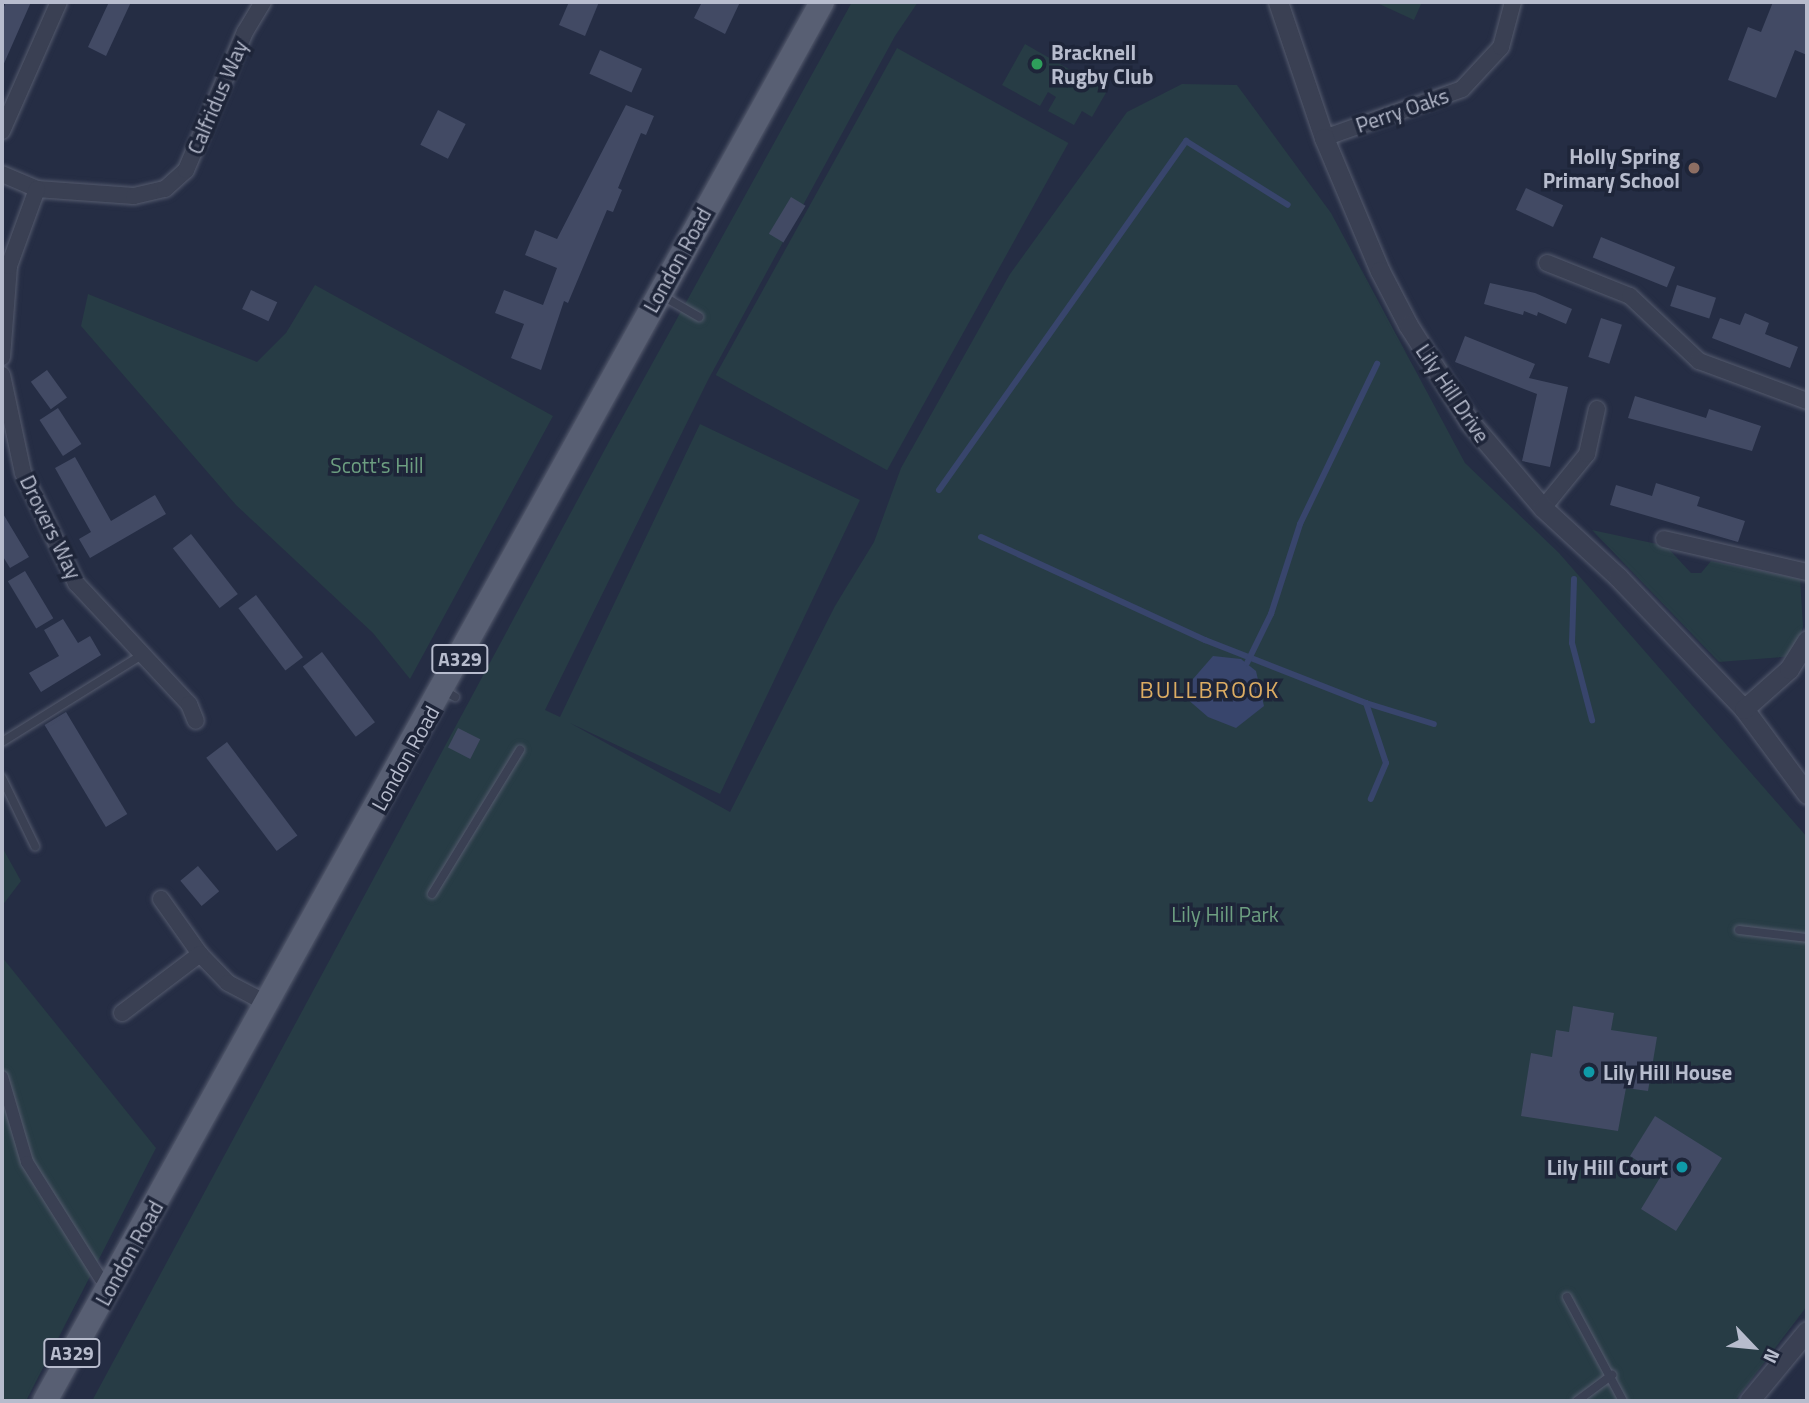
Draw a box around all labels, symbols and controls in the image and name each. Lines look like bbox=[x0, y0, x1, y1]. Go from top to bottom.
street label: Calfridus Way bbox=[182, 36, 252, 158]
place label: Bracknell Rugby Club bbox=[1051, 39, 1153, 89]
marker: Bracknell Rugby Club bbox=[1029, 56, 1045, 72]
street label: Perry Oaks bbox=[1352, 82, 1452, 138]
place label: Holly Spring Primary School bbox=[1543, 143, 1680, 193]
marker: Holly Spring Primary School bbox=[1686, 160, 1702, 176]
street label: London Road bbox=[638, 203, 716, 317]
street label: Lily Hill Drive bbox=[1411, 339, 1495, 447]
park label: Scott's Hill bbox=[330, 452, 424, 478]
street label: Drovers Way bbox=[15, 471, 87, 583]
road number: A329 bbox=[430, 644, 490, 674]
district label: BULLBROOK bbox=[1141, 676, 1279, 704]
street label: London Road bbox=[366, 701, 444, 815]
park label: Lily Hill Park bbox=[1171, 901, 1279, 927]
place label: Lily Hill House bbox=[1603, 1059, 1732, 1085]
marker: Lily Hill House bbox=[1581, 1064, 1597, 1080]
place label: Lily Hill Court bbox=[1547, 1154, 1668, 1180]
marker: Lily Hill Court bbox=[1674, 1159, 1690, 1175]
street label: London Road bbox=[90, 1196, 168, 1310]
north arrow bbox=[1718, 1312, 1788, 1382]
road number: A329 bbox=[42, 1338, 102, 1368]
text: N bbox=[1756, 1344, 1788, 1369]

